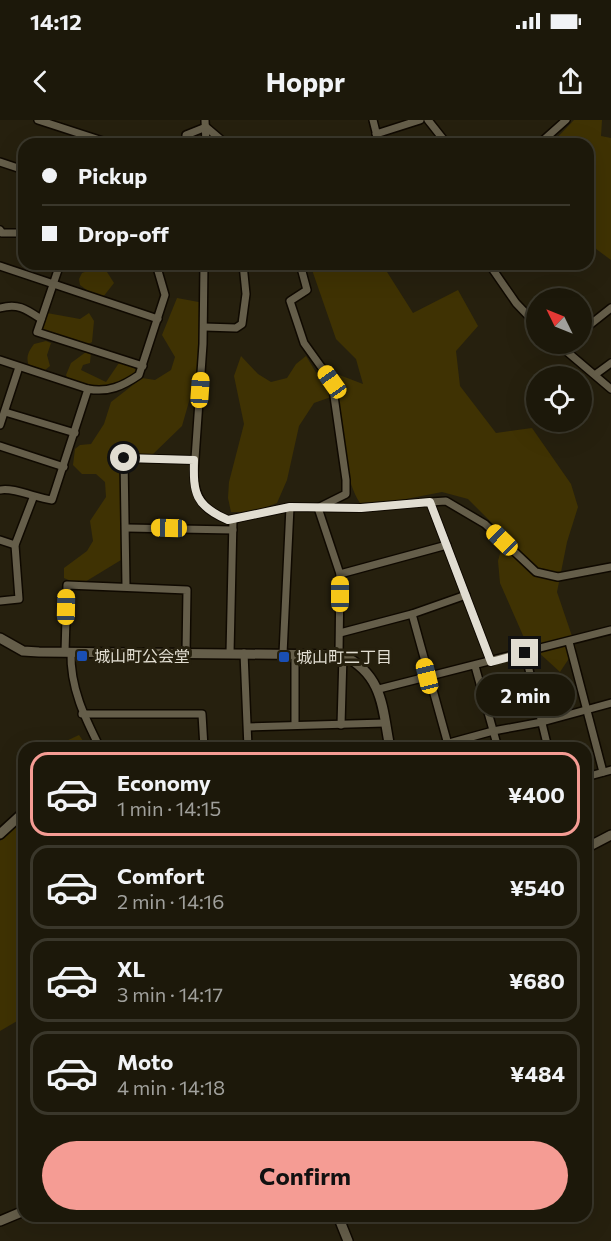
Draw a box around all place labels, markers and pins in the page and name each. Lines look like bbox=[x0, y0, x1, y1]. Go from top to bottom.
place label: 城山町公会堂 bbox=[94, 646, 190, 665]
place label: 城山町二丁目 bbox=[296, 647, 392, 666]
marker: 城山町公会堂 bbox=[75, 649, 89, 663]
marker: 城山町二丁目 bbox=[277, 650, 291, 664]

